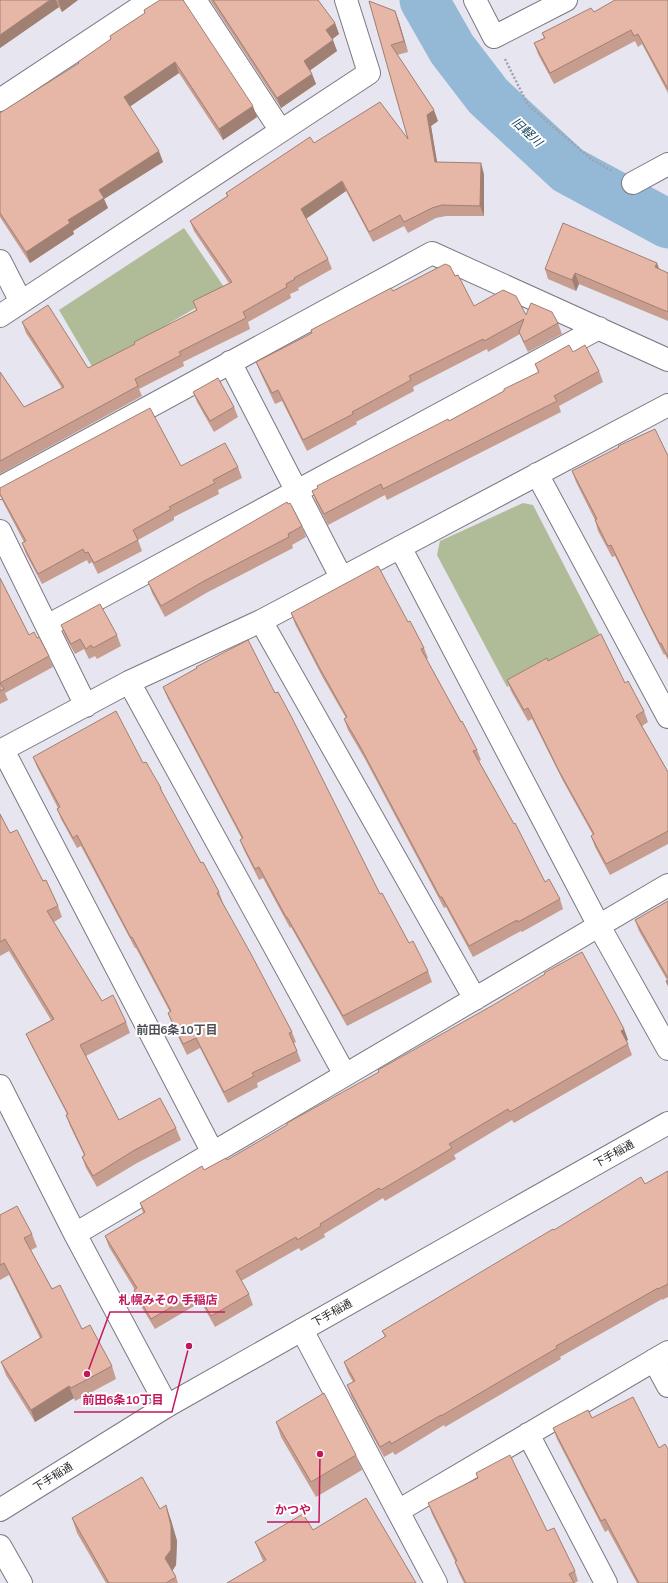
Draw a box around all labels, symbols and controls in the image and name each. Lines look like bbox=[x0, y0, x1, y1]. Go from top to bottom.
water label: 旧軽川 bbox=[508, 114, 547, 151]
district label: 前田6条10丁目 bbox=[136, 1022, 218, 1038]
street label: 下手稲通 bbox=[591, 1137, 637, 1171]
callout: 札幌みその 手稲店 bbox=[110, 1288, 225, 1312]
text: 札幌みその 手稲店 bbox=[118, 1292, 218, 1308]
street label: 下手稲通 bbox=[309, 1296, 355, 1330]
callout: 前田6条10丁目 bbox=[74, 1388, 172, 1412]
text: 前田6条10丁目 bbox=[82, 1392, 164, 1408]
street label: 下手稲通 bbox=[30, 1459, 76, 1495]
callout: かつや bbox=[267, 1498, 319, 1522]
text: かつや bbox=[275, 1502, 311, 1518]

